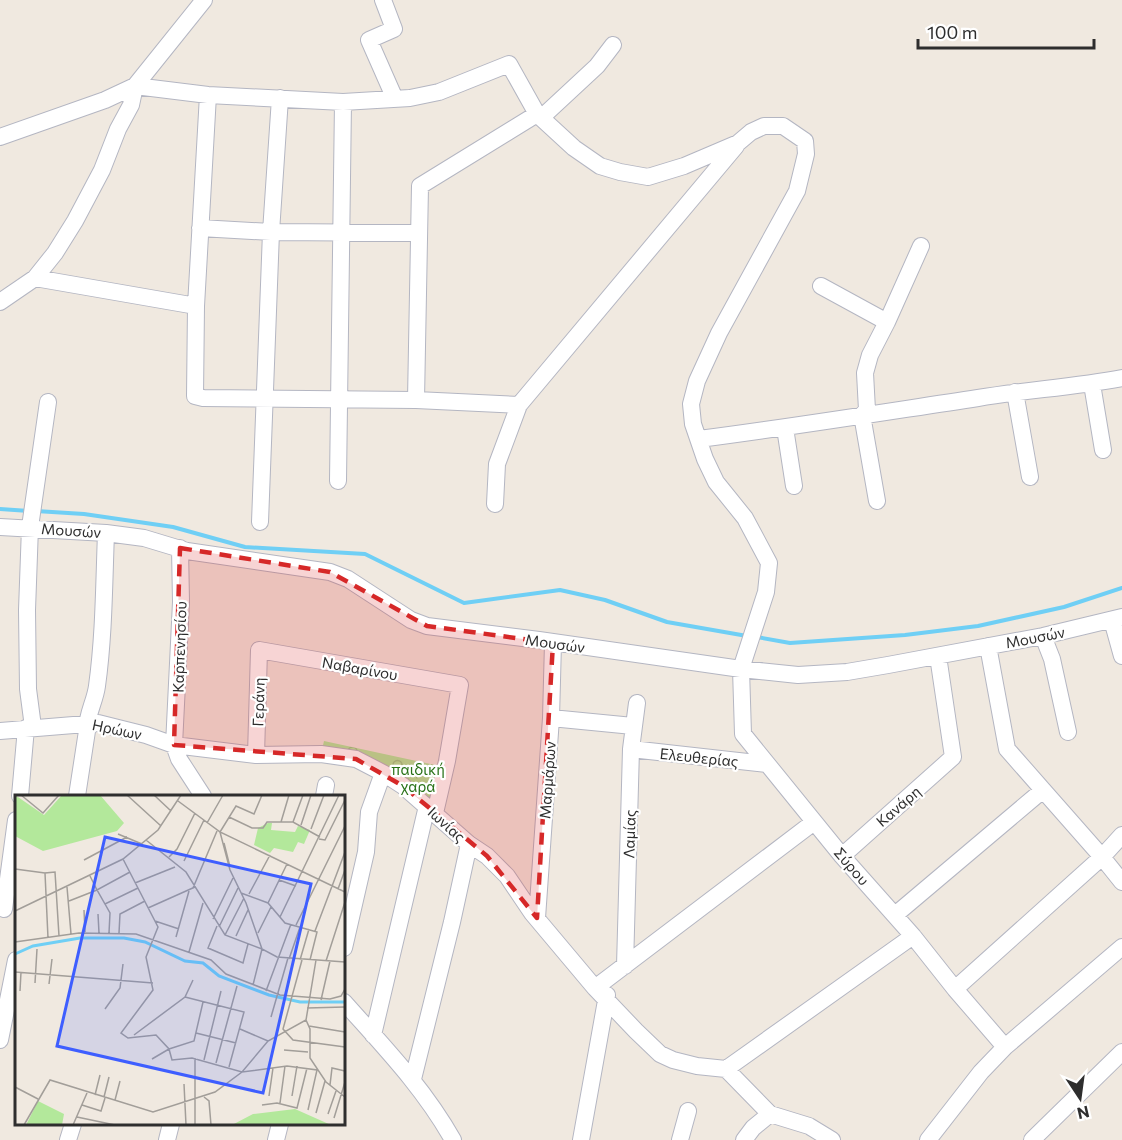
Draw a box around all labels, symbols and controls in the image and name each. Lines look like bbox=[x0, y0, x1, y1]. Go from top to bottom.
scale bar bbox=[918, 12, 1094, 50]
text: 100 m bbox=[927, 21, 977, 43]
street label: Μουσών bbox=[40, 519, 102, 541]
street label: Καρπενησίου bbox=[168, 601, 190, 693]
street label: Μουσών bbox=[1004, 622, 1067, 652]
street label: Μουσών bbox=[524, 630, 586, 656]
street label: Ναβαρίνου bbox=[321, 653, 399, 683]
street label: Γεράνη bbox=[248, 677, 268, 727]
street label: Ηρώων bbox=[91, 715, 144, 743]
street label: Μαρμάρων bbox=[535, 740, 559, 819]
street label: Ελευθερίας bbox=[659, 744, 739, 770]
park label: παιδική χαρά bbox=[391, 760, 445, 795]
street label: Κανάρη bbox=[872, 782, 924, 830]
inset map bbox=[15, 795, 345, 1125]
street label: Ιωνίας bbox=[425, 803, 469, 845]
street label: Λαμίας bbox=[619, 809, 639, 859]
street label: Σύρου bbox=[831, 843, 873, 889]
north arrow bbox=[1050, 1068, 1110, 1128]
text: N bbox=[1076, 1102, 1091, 1124]

